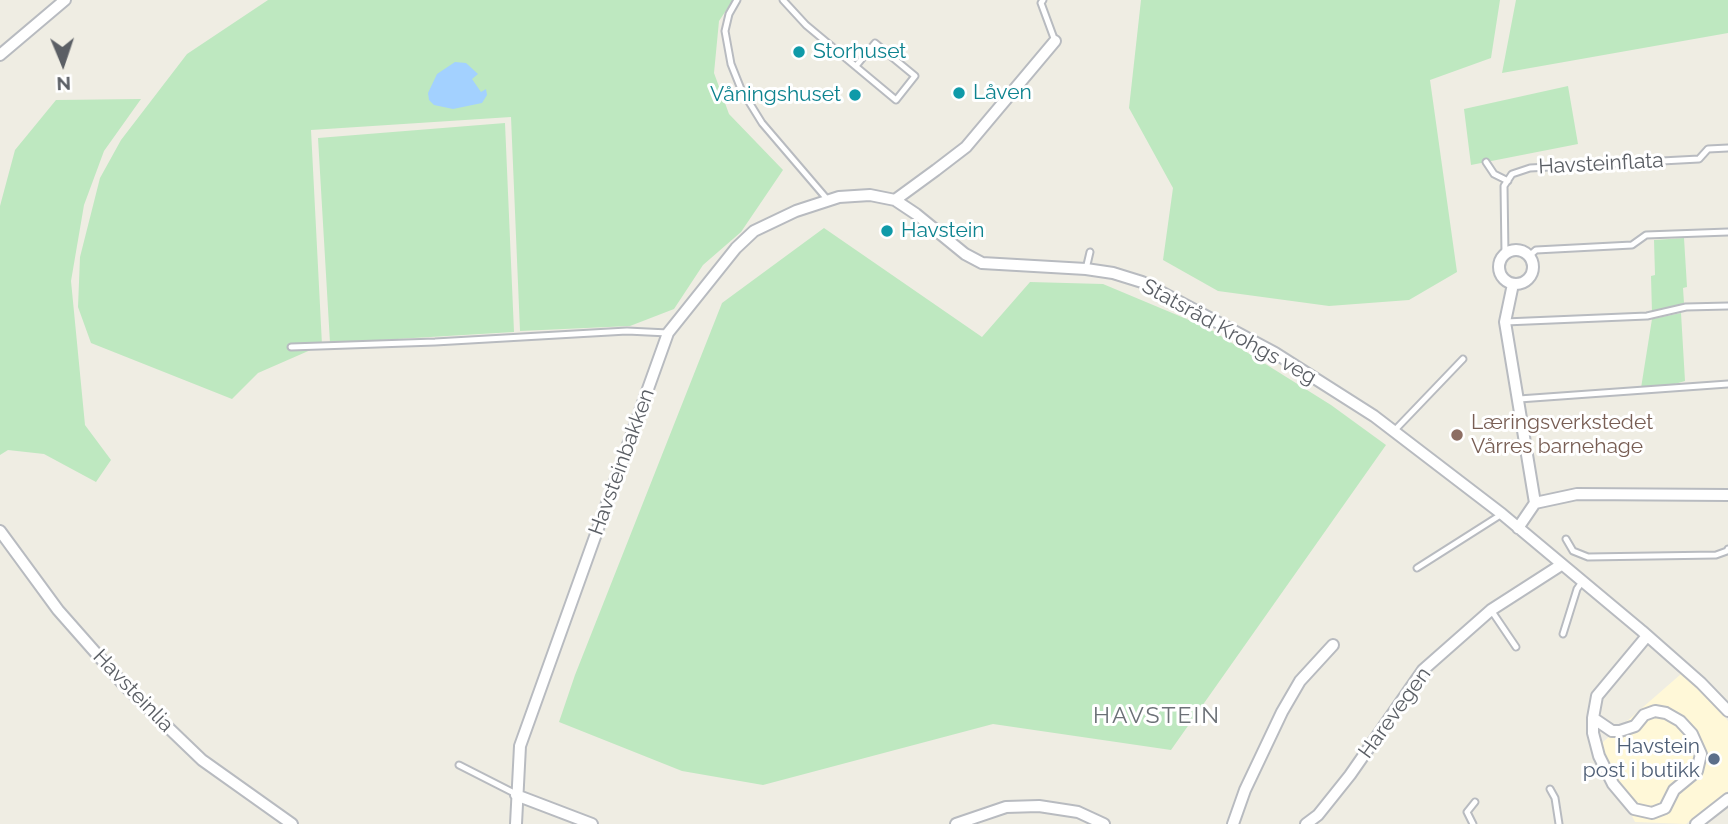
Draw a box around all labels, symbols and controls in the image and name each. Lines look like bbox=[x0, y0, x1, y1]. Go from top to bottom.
north arrow bbox=[28, 28, 98, 98]
place label: Storhuset bbox=[813, 39, 906, 65]
marker: Storhuset bbox=[791, 44, 807, 60]
text: N bbox=[56, 73, 71, 95]
place label: Låven bbox=[973, 80, 1032, 106]
place label: Våningshuset bbox=[710, 82, 841, 108]
marker: Låven bbox=[951, 85, 967, 101]
marker: Våningshuset bbox=[847, 87, 863, 103]
street label: Havsteinflata bbox=[1538, 148, 1664, 180]
place label: Havstein bbox=[901, 218, 985, 244]
marker: Havstein bbox=[879, 223, 895, 239]
street label: Statsråd Krohgs veg bbox=[1138, 274, 1320, 390]
street label: Havsteinbakken bbox=[584, 385, 660, 539]
place label: Læringsverkstedet Vårres barnehage bbox=[1471, 410, 1653, 460]
marker: Læringsverkstedet Vårres barnehage bbox=[1449, 427, 1465, 443]
street label: Havsteinlia bbox=[87, 644, 179, 738]
street label: Harevegen bbox=[1353, 662, 1437, 764]
district label: HAVSTEIN bbox=[1094, 702, 1220, 730]
place label: Havstein post i butikk bbox=[1583, 734, 1700, 784]
marker: Havstein post i butikk bbox=[1706, 751, 1722, 767]

